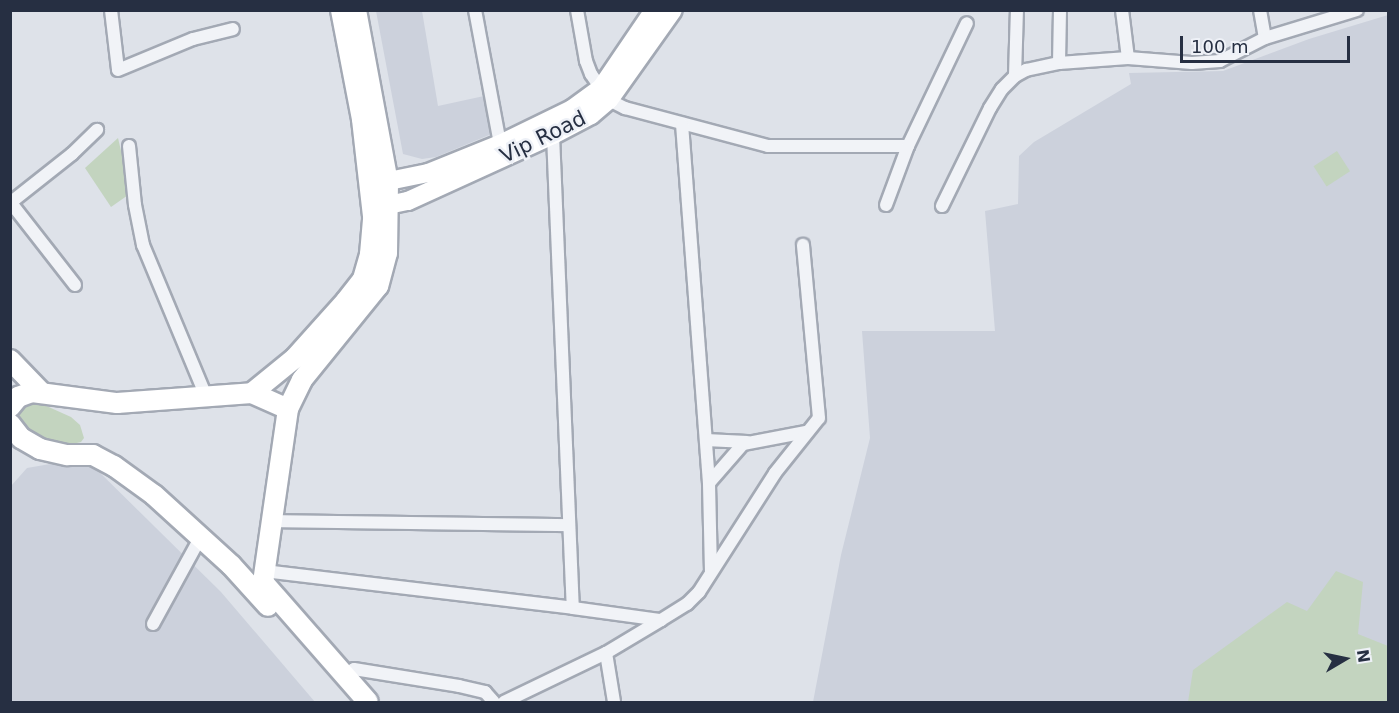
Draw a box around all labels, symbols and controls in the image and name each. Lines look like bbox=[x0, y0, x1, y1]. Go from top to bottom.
scale bar bbox=[1183, 24, 1352, 62]
text: 100 m bbox=[1191, 36, 1249, 57]
street label: Vip Road bbox=[496, 105, 590, 169]
north arrow bbox=[1315, 629, 1375, 689]
text: N bbox=[1353, 648, 1374, 664]

